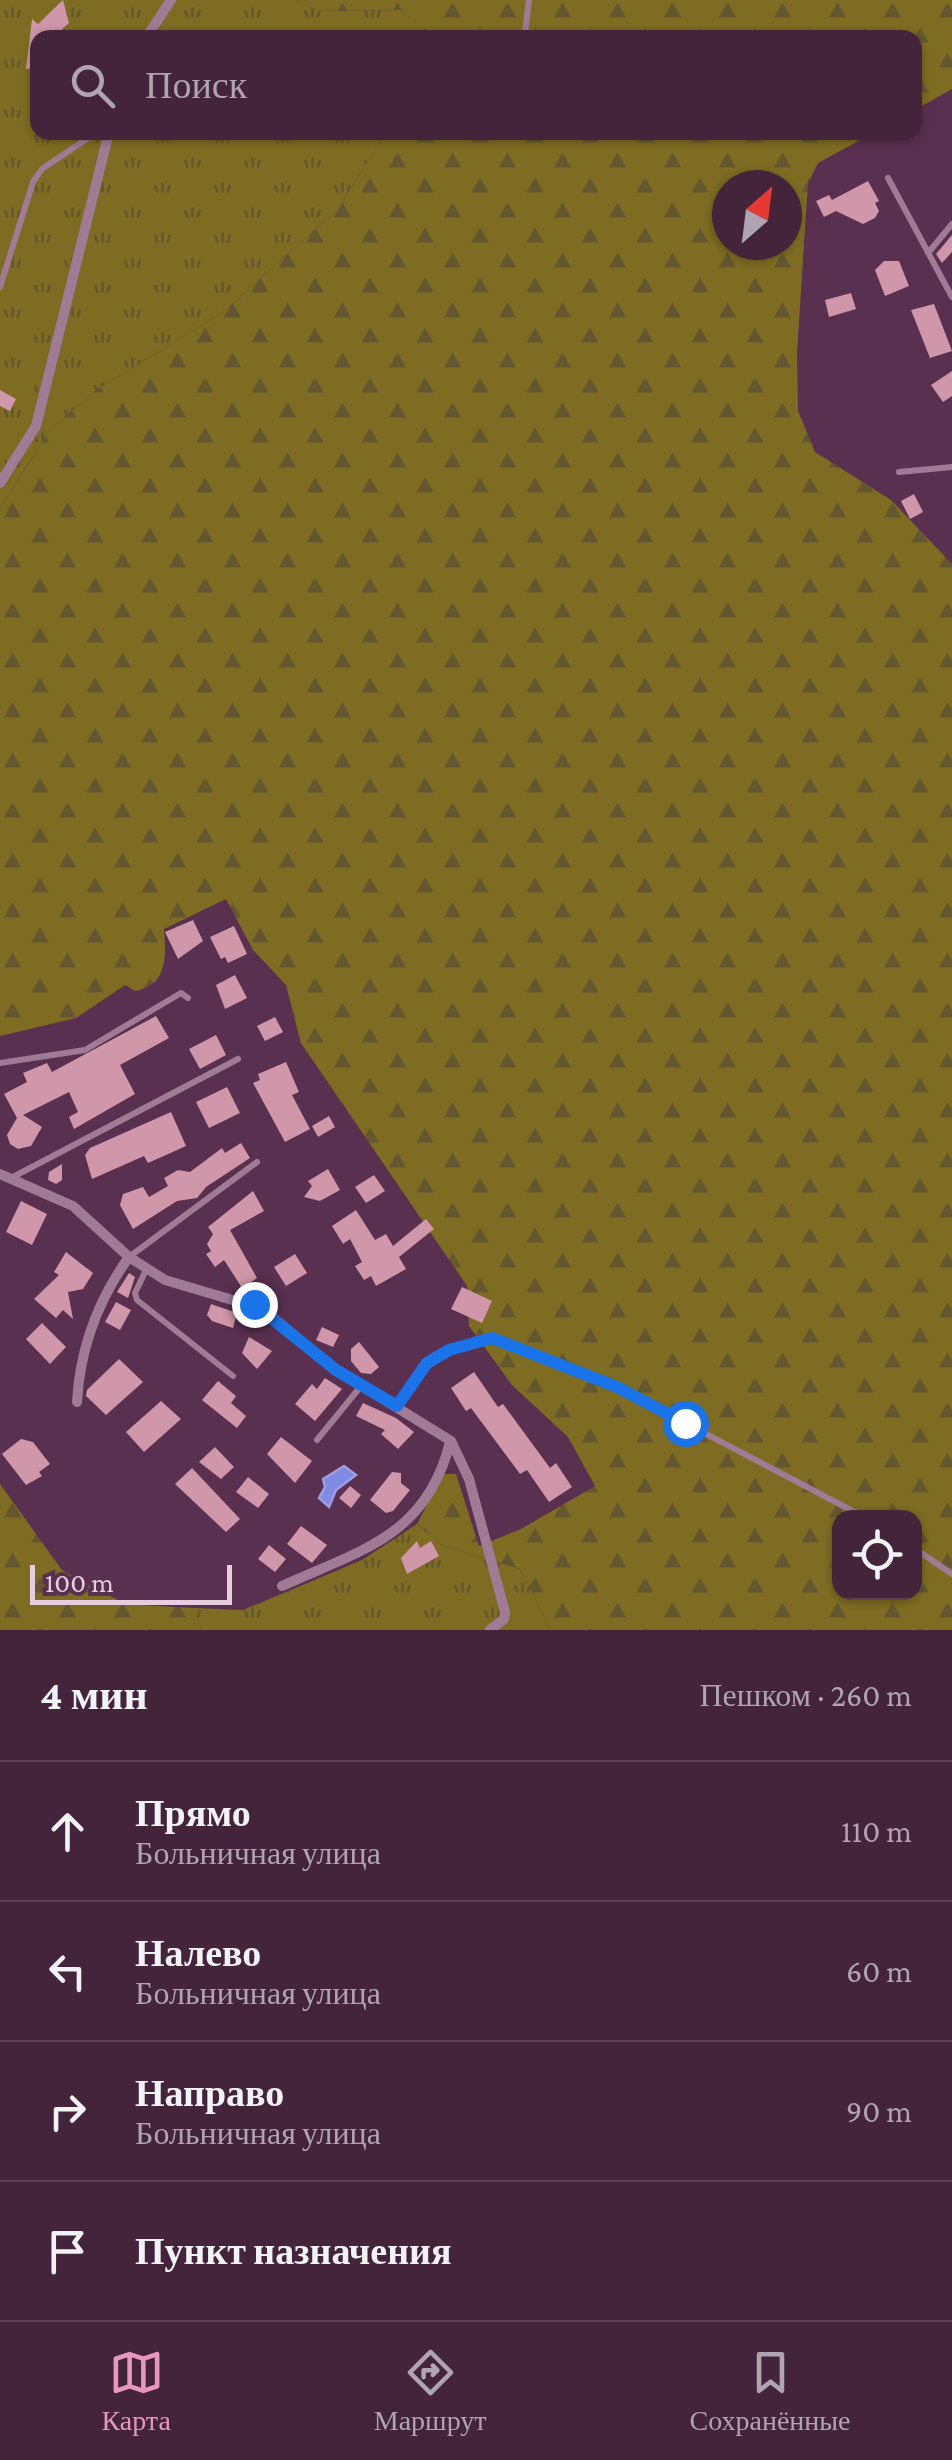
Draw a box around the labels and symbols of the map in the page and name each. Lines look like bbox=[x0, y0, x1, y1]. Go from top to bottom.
north arrow bbox=[712, 170, 802, 260]
route end bbox=[232, 1282, 278, 1328]
route start bbox=[663, 1401, 709, 1447]
scale bar bbox=[30, 1560, 232, 1604]

